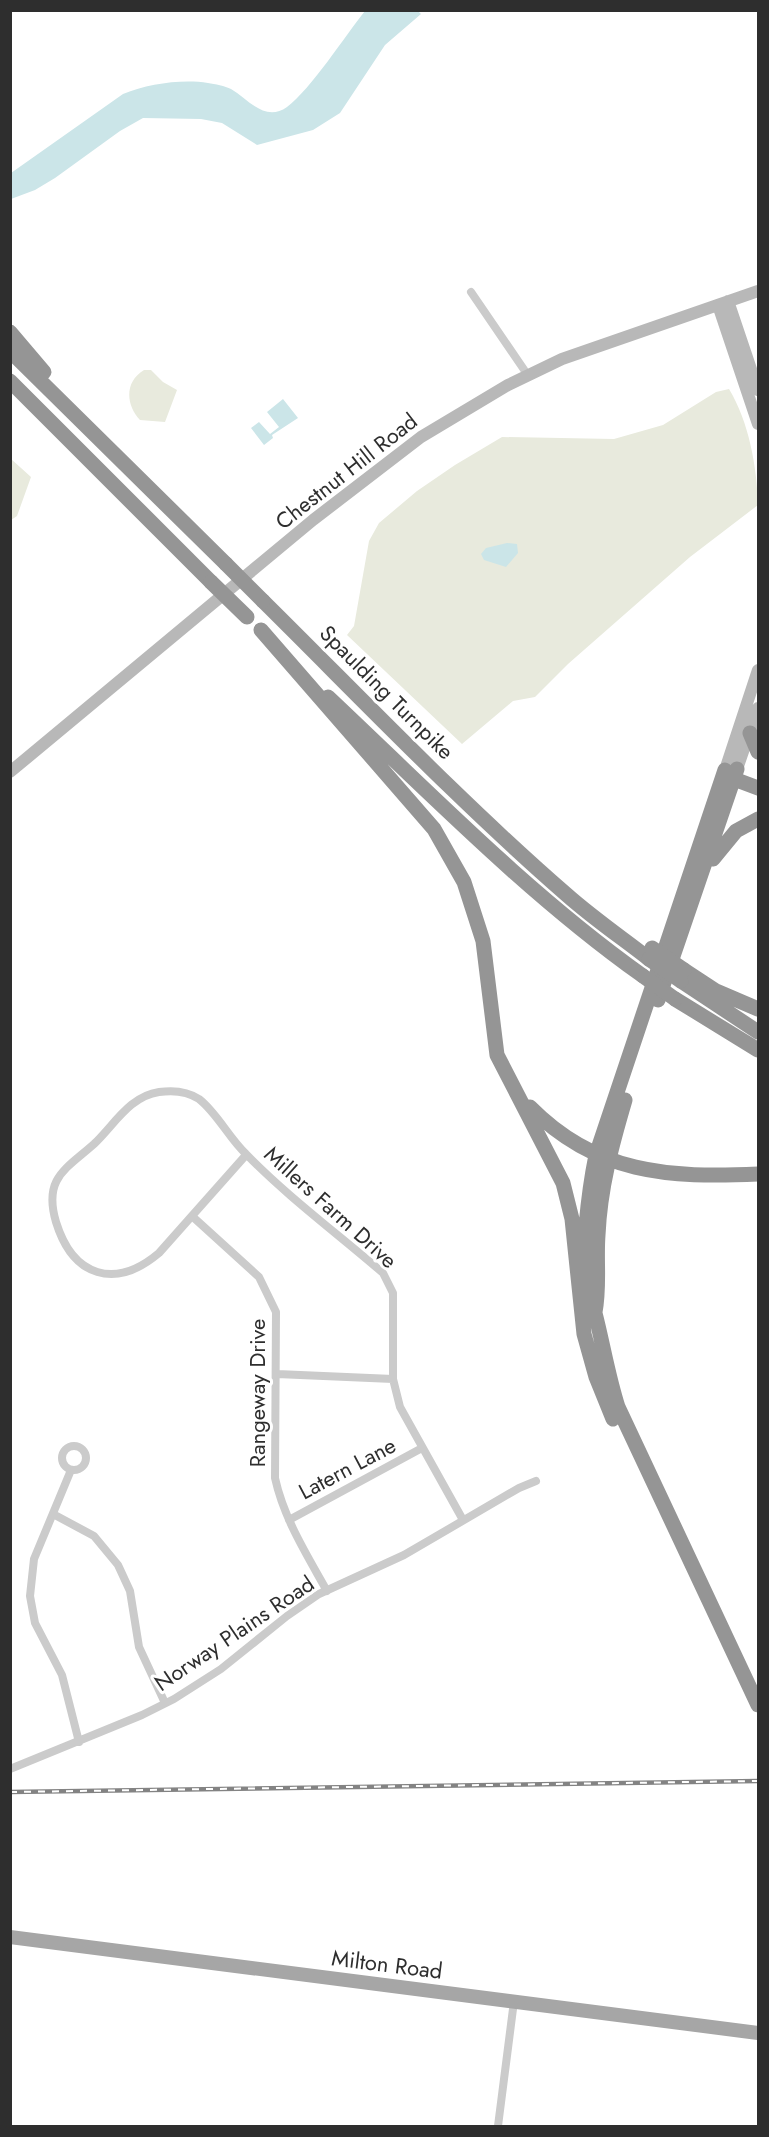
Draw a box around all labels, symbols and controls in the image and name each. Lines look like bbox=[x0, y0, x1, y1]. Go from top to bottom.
street label: Chestnut Hill Road bbox=[268, 405, 424, 537]
street label: Spaulding Turnpike bbox=[312, 617, 462, 767]
street label: Millers Farm Drive bbox=[257, 1139, 405, 1275]
street label: Rangeway Drive bbox=[241, 1319, 273, 1467]
street label: Latern Lane bbox=[293, 1429, 401, 1507]
street label: Norway Plains Road bbox=[148, 1567, 320, 1699]
street label: Milton Road bbox=[330, 1941, 444, 1987]

